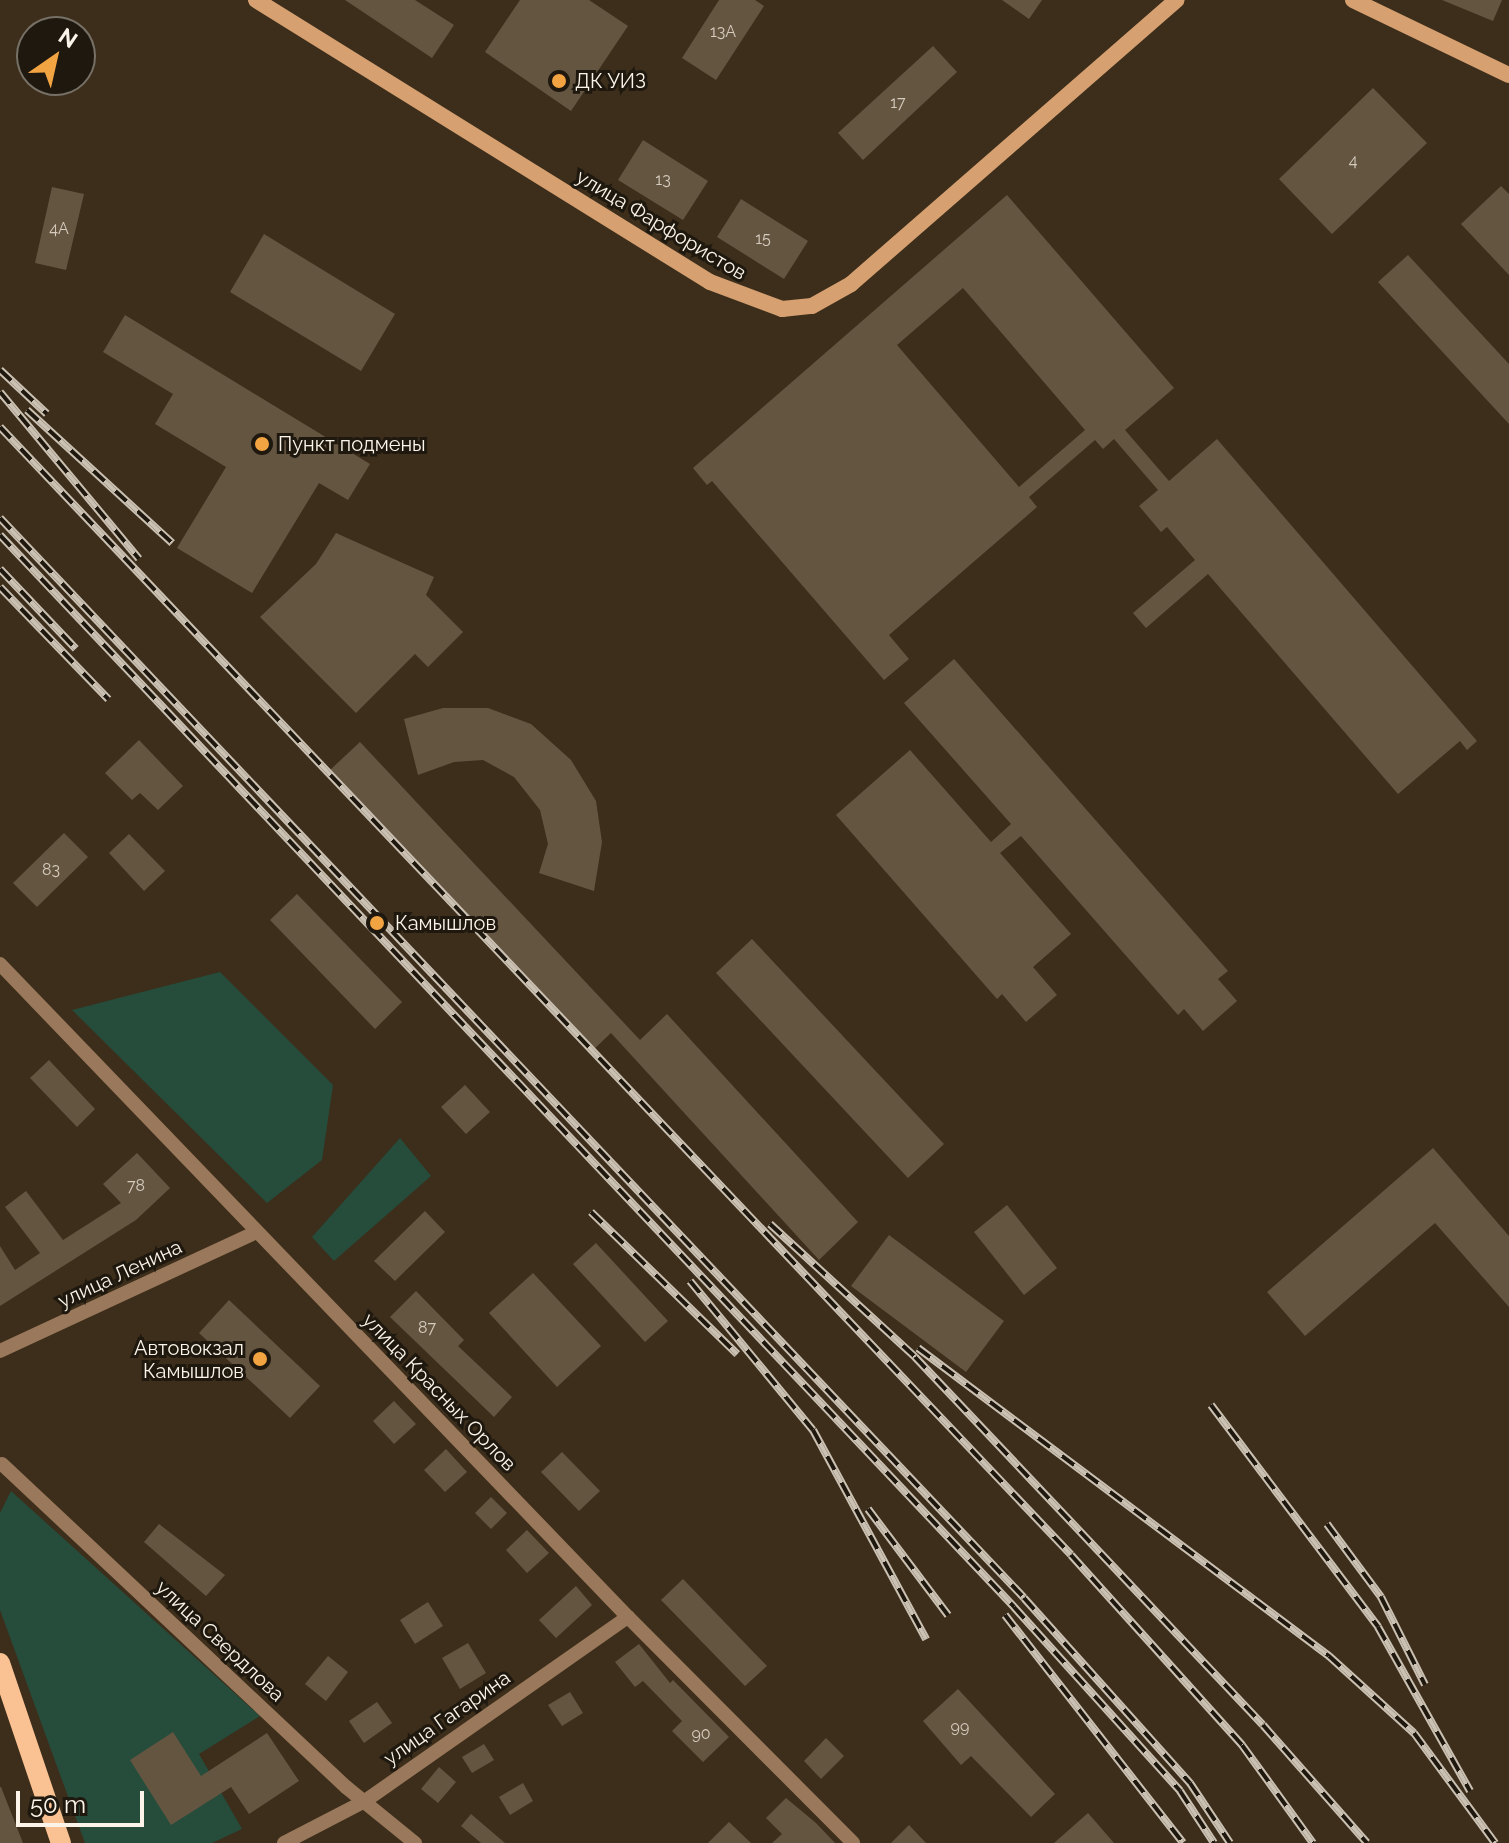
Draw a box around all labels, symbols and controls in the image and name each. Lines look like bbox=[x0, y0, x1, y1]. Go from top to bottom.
north arrow bbox=[16, 16, 96, 96]
text: N bbox=[54, 22, 83, 53]
house number: 13А bbox=[710, 22, 736, 42]
place label: ДК УИЗ bbox=[575, 69, 646, 93]
marker: ДК УИЗ bbox=[550, 72, 568, 90]
house number: 17 bbox=[890, 93, 906, 113]
house number: 4 bbox=[1349, 151, 1357, 171]
street label: улица Фарфористов bbox=[572, 165, 750, 285]
house number: 13 bbox=[655, 170, 671, 190]
house number: 4А bbox=[49, 219, 69, 239]
house number: 15 bbox=[755, 229, 771, 249]
place label: Пункт подмены bbox=[278, 432, 426, 456]
marker: Пункт подмены bbox=[253, 435, 271, 453]
house number: 83 bbox=[42, 860, 60, 880]
place label: Камышлов bbox=[395, 911, 496, 935]
marker: Камышлов bbox=[366, 912, 388, 934]
house number: 78 bbox=[127, 1176, 145, 1196]
street label: улица Ленина bbox=[54, 1235, 186, 1313]
street label: улица Красных Орлов bbox=[357, 1308, 521, 1476]
house number: 87 bbox=[418, 1318, 436, 1338]
place label: Автовокзал Камышлов bbox=[134, 1336, 244, 1383]
marker: Автовокзал Камышлов bbox=[251, 1350, 269, 1368]
street label: улица Свердлова bbox=[151, 1575, 289, 1707]
street label: улица Гагарина bbox=[379, 1666, 515, 1770]
house number: 99 bbox=[951, 1717, 969, 1737]
house number: 90 bbox=[691, 1724, 711, 1744]
scale bar bbox=[20, 1775, 148, 1825]
text: 50 m bbox=[30, 1790, 86, 1819]

